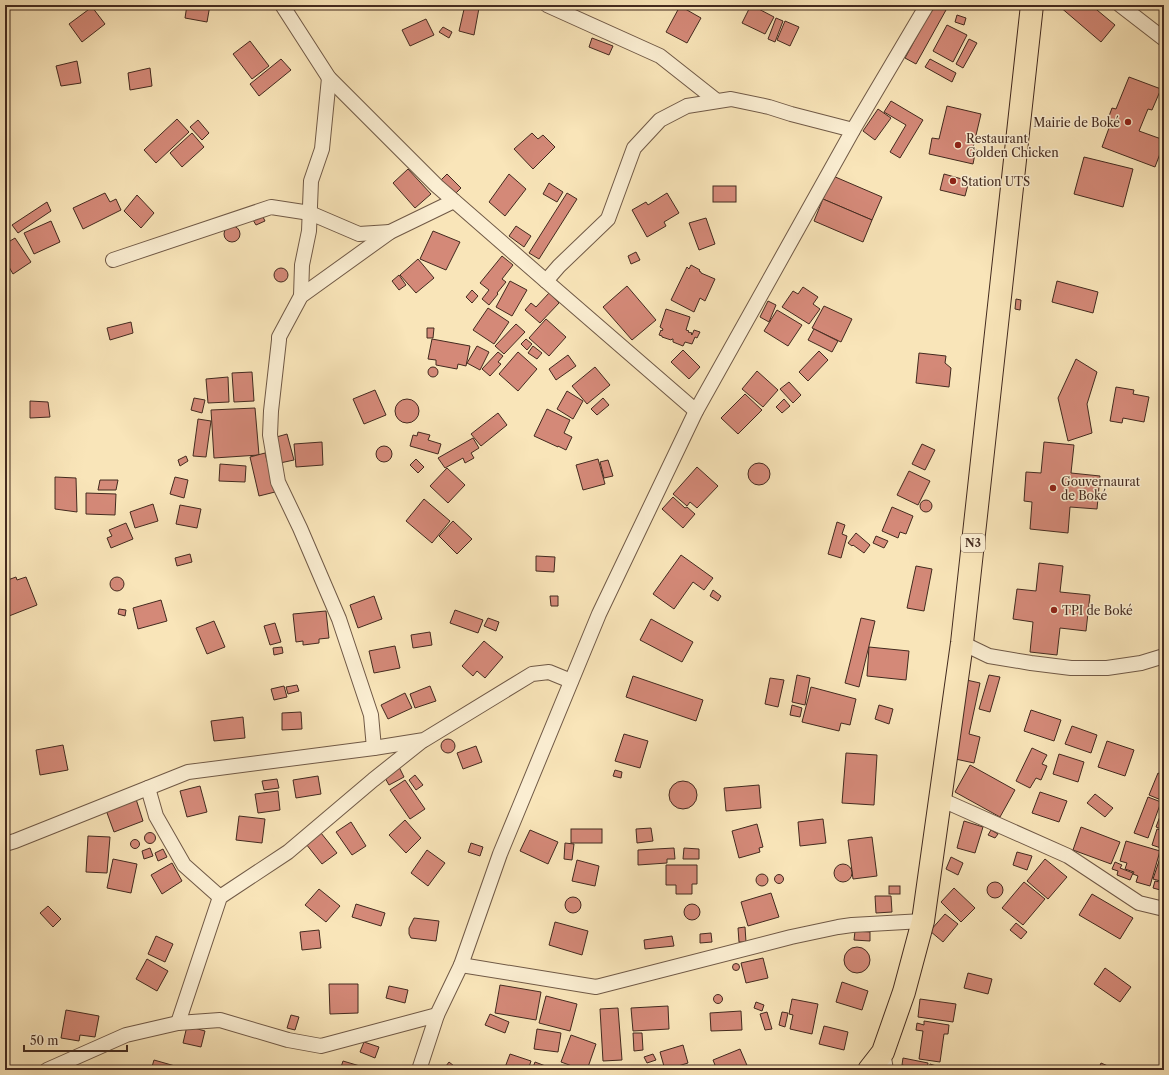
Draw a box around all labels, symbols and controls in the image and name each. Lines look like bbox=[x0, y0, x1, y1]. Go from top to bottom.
place label: Mairie de Boké bbox=[1033, 115, 1120, 130]
marker: Mairie de Boké bbox=[1123, 117, 1133, 127]
place label: Restaurant Golden Chicken bbox=[966, 131, 1059, 160]
marker: Restaurant Golden Chicken bbox=[953, 140, 963, 150]
place label: Station UTS bbox=[961, 174, 1030, 189]
marker: Station UTS bbox=[948, 176, 958, 186]
place label: Gouvernaurat de Boké bbox=[1061, 474, 1141, 503]
marker: Gouvernaurat de Boké bbox=[1048, 483, 1058, 493]
road number: N3 bbox=[961, 534, 985, 552]
place label: TPI de Boké bbox=[1062, 603, 1133, 618]
marker: TPI de Boké bbox=[1049, 605, 1059, 615]
scale bar bbox=[24, 1027, 127, 1053]
text: 50 m bbox=[30, 1033, 59, 1048]

